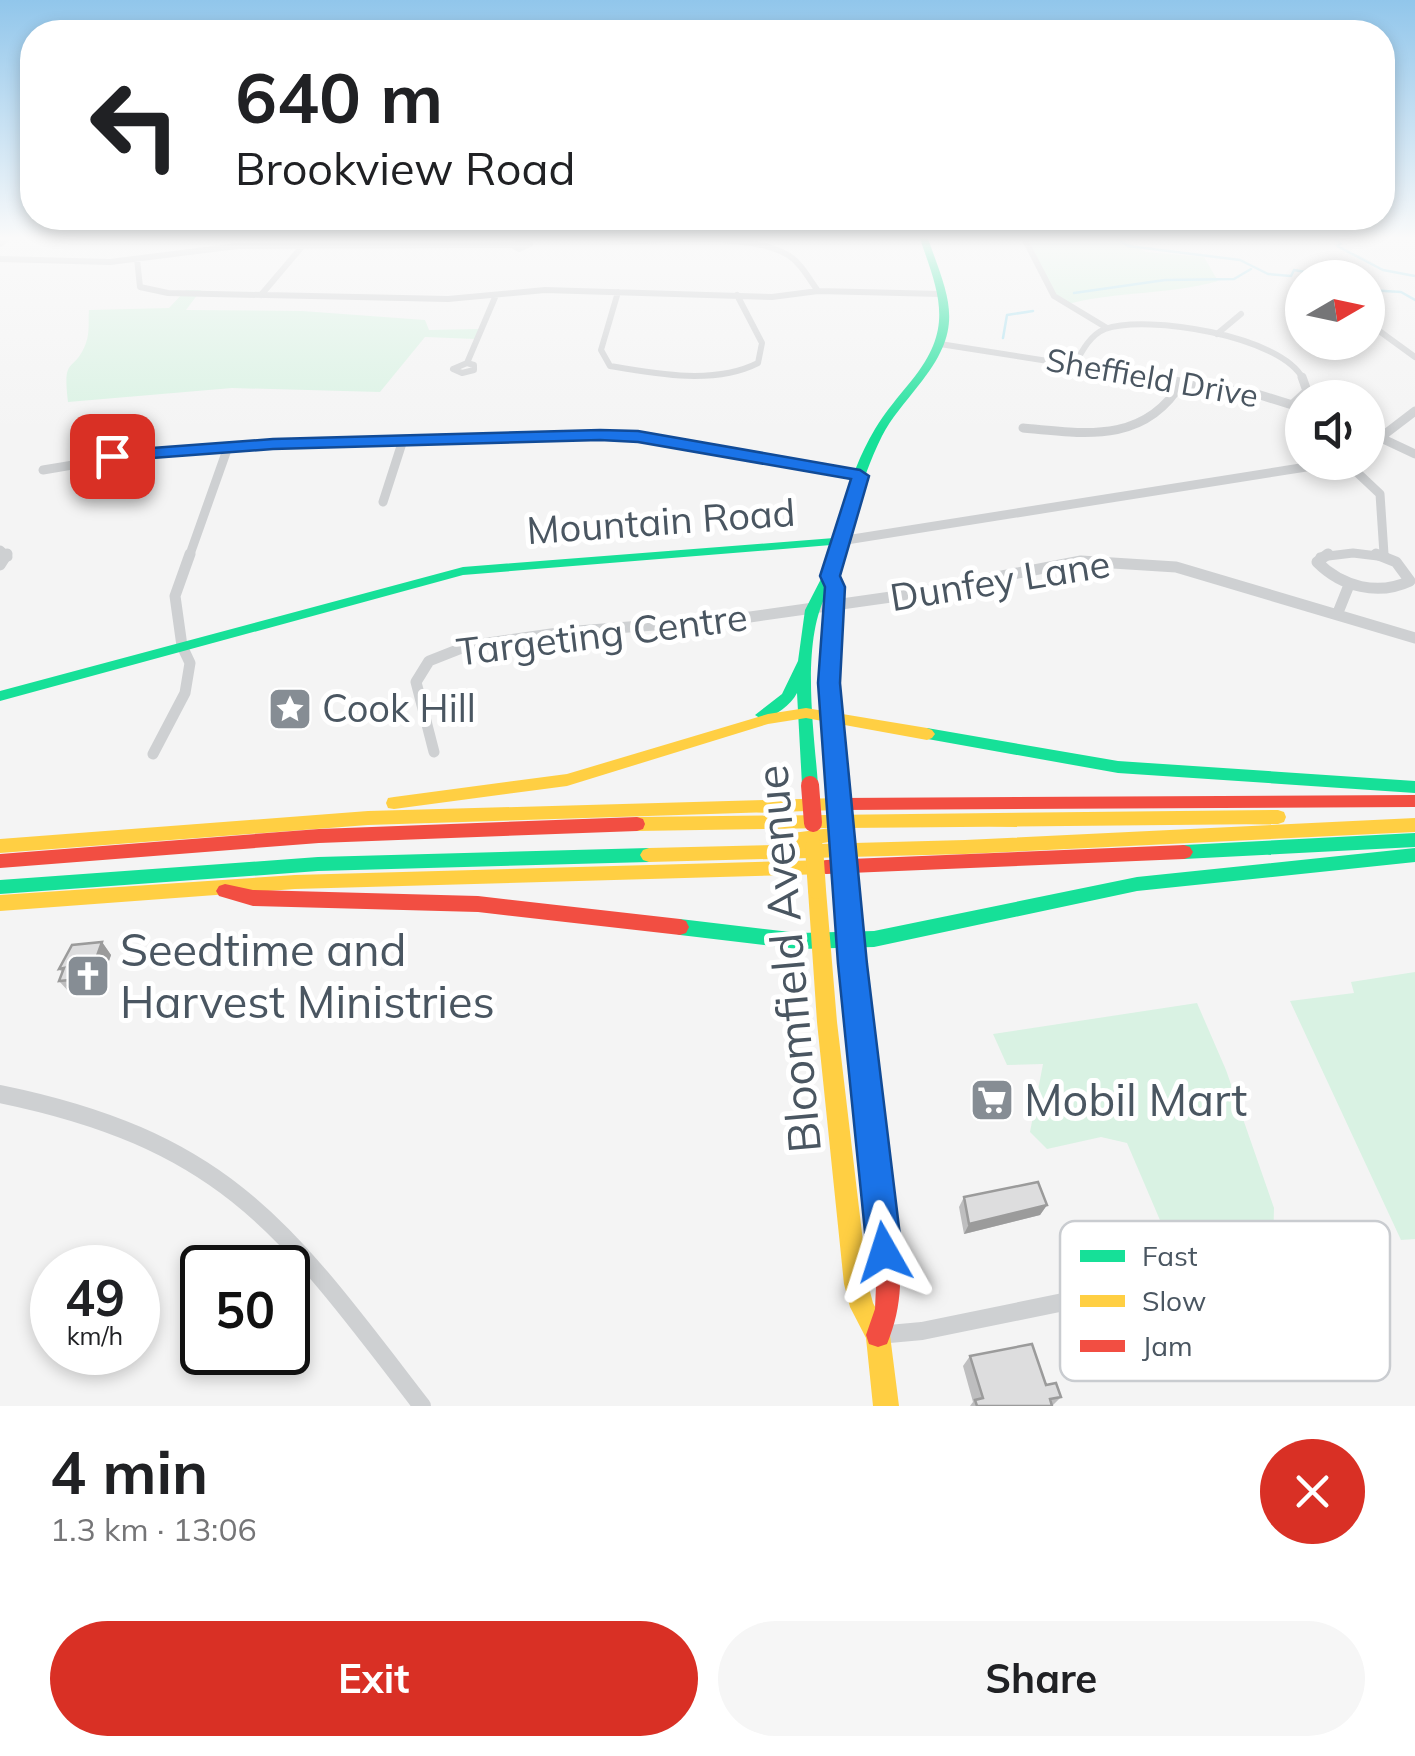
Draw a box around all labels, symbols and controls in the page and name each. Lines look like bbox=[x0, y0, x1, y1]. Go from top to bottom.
text: 640 m bbox=[235, 53, 443, 141]
icon: left bbox=[70, 60, 200, 190]
text: Brookview Road bbox=[235, 140, 575, 196]
north arrow bbox=[1285, 260, 1385, 360]
map controls bbox=[1285, 260, 1385, 480]
street label: Sheffield Drive bbox=[1043, 339, 1261, 415]
button: sound bbox=[1285, 380, 1385, 480]
pin bbox=[70, 414, 155, 499]
icon: arrive bbox=[85, 429, 140, 484]
street label: Mountain Road bbox=[525, 488, 797, 554]
street label: Dunfey Lane bbox=[887, 539, 1113, 621]
street label: Targeting Centre bbox=[454, 592, 750, 676]
place label: Cook Hill bbox=[322, 684, 476, 732]
place icon: Cook Hill bbox=[267, 686, 313, 732]
street label: Bloomfield Avenue bbox=[742, 763, 832, 1155]
place label: Seedtime and Harvest Ministries bbox=[120, 921, 495, 1029]
church icon: Seedtime and Harvest Ministries bbox=[65, 953, 111, 999]
place label: Mobil Mart bbox=[1024, 1071, 1247, 1127]
supermarket icon: Mobil Mart bbox=[969, 1077, 1015, 1123]
position arrow bbox=[832, 1200, 936, 1304]
legend bbox=[1060, 1221, 1390, 1381]
text: Fast bbox=[1142, 1238, 1198, 1273]
speed limit sign: 50 bbox=[180, 1245, 310, 1375]
text: 49 bbox=[65, 1266, 125, 1329]
text: Slow bbox=[1142, 1283, 1206, 1318]
text: km/h bbox=[67, 1320, 123, 1351]
text: Jam bbox=[1142, 1328, 1193, 1363]
text: 4 min bbox=[50, 1434, 208, 1509]
button: close bbox=[1260, 1439, 1365, 1544]
text: 1.3 km · 13:06 bbox=[50, 1509, 257, 1549]
button: Exit bbox=[50, 1621, 698, 1736]
button: Share bbox=[718, 1621, 1365, 1736]

